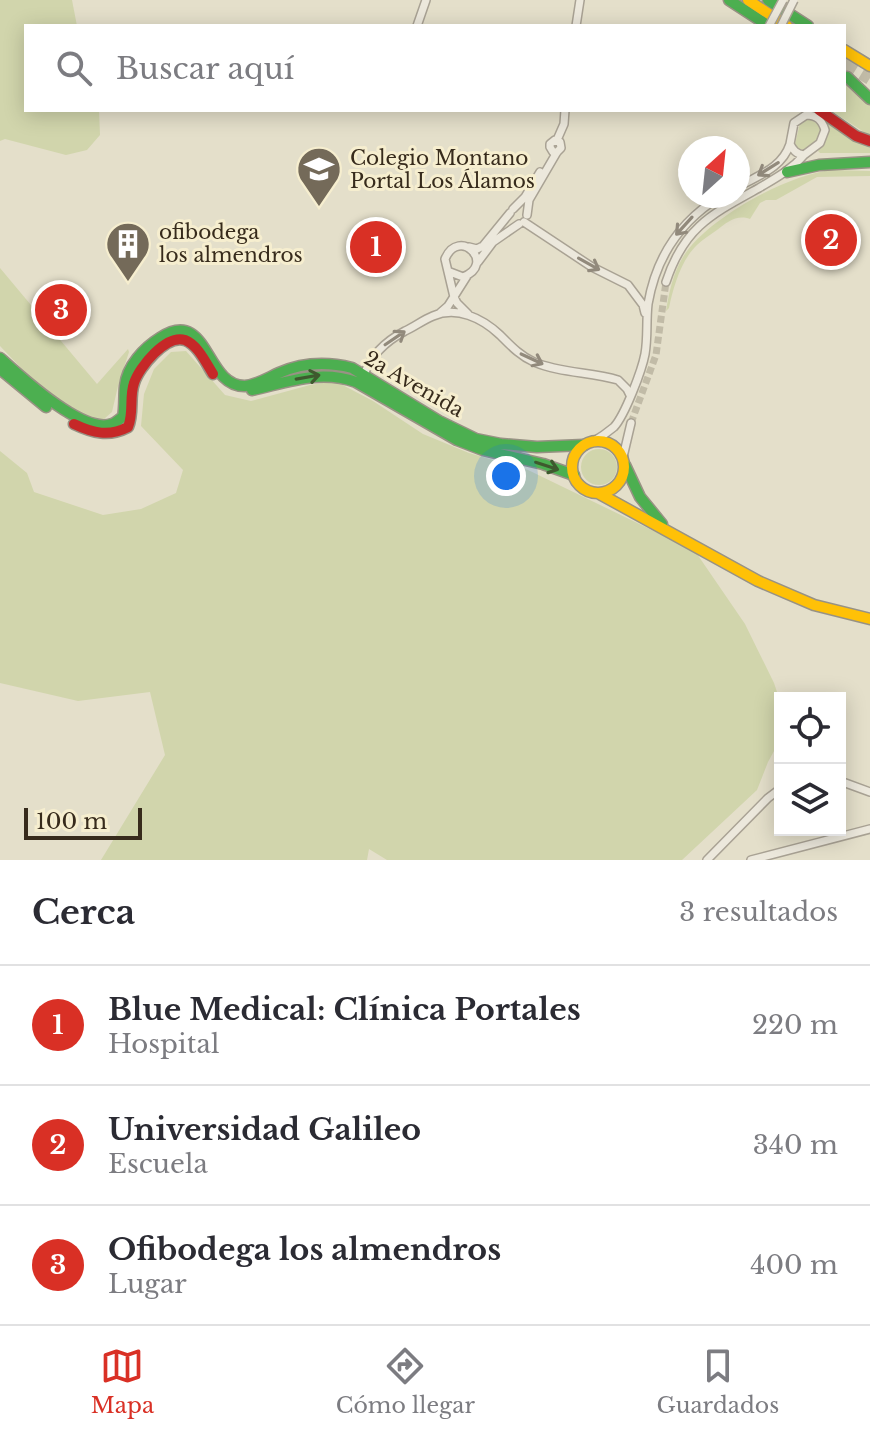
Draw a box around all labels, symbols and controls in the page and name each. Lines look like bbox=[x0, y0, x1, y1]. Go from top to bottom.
search box bbox=[24, 24, 846, 112]
icon: search bbox=[52, 46, 96, 90]
text: Buscar aquí bbox=[116, 50, 294, 87]
north arrow bbox=[678, 136, 750, 208]
school or university icon: Colegio Montano Portal Los Álamos bbox=[295, 145, 343, 208]
place label: Colegio Montano Portal Los Álamos bbox=[350, 146, 535, 193]
one-way arrow bbox=[757, 162, 780, 178]
pin: 2 bbox=[805, 210, 857, 270]
one-way arrow bbox=[675, 216, 693, 236]
pin: 1 bbox=[350, 217, 402, 277]
building icon: ofibodega los almendros bbox=[104, 220, 152, 283]
place label: ofibodega los almendros bbox=[159, 220, 303, 267]
one-way arrow bbox=[577, 256, 600, 272]
pin: 3 bbox=[35, 280, 87, 340]
one-way arrow bbox=[384, 330, 406, 346]
street label: 2a Avenida bbox=[360, 346, 469, 423]
one-way arrow bbox=[520, 352, 544, 367]
one-way arrow bbox=[295, 369, 320, 384]
your location bbox=[486, 456, 526, 496]
one-way arrow bbox=[534, 459, 560, 474]
map controls bbox=[774, 692, 846, 836]
button: locate bbox=[774, 692, 846, 764]
button: layers bbox=[774, 764, 846, 836]
scale bar bbox=[24, 804, 142, 840]
text: 100 m bbox=[36, 808, 107, 835]
text: Cerca bbox=[32, 891, 135, 933]
text: 3 resultados bbox=[679, 896, 838, 928]
text: Blue Medical: Clínica Portales bbox=[108, 991, 581, 1028]
text: 1 bbox=[52, 1009, 64, 1041]
text: 220 m bbox=[752, 1009, 838, 1041]
text: Hospital bbox=[108, 1028, 219, 1060]
text: Universidad Galileo bbox=[108, 1111, 421, 1148]
text: 2 bbox=[50, 1129, 66, 1161]
text: 340 m bbox=[753, 1129, 838, 1161]
text: Escuela bbox=[108, 1148, 208, 1180]
text: Ofibodega los almendros bbox=[108, 1231, 501, 1268]
text: 3 bbox=[50, 1249, 66, 1281]
text: 400 m bbox=[750, 1249, 838, 1281]
text: Lugar bbox=[108, 1268, 187, 1300]
tab: Mapa bbox=[91, 1344, 154, 1419]
tab: Cómo llegar bbox=[336, 1344, 475, 1419]
tab: Guardados bbox=[657, 1344, 779, 1419]

